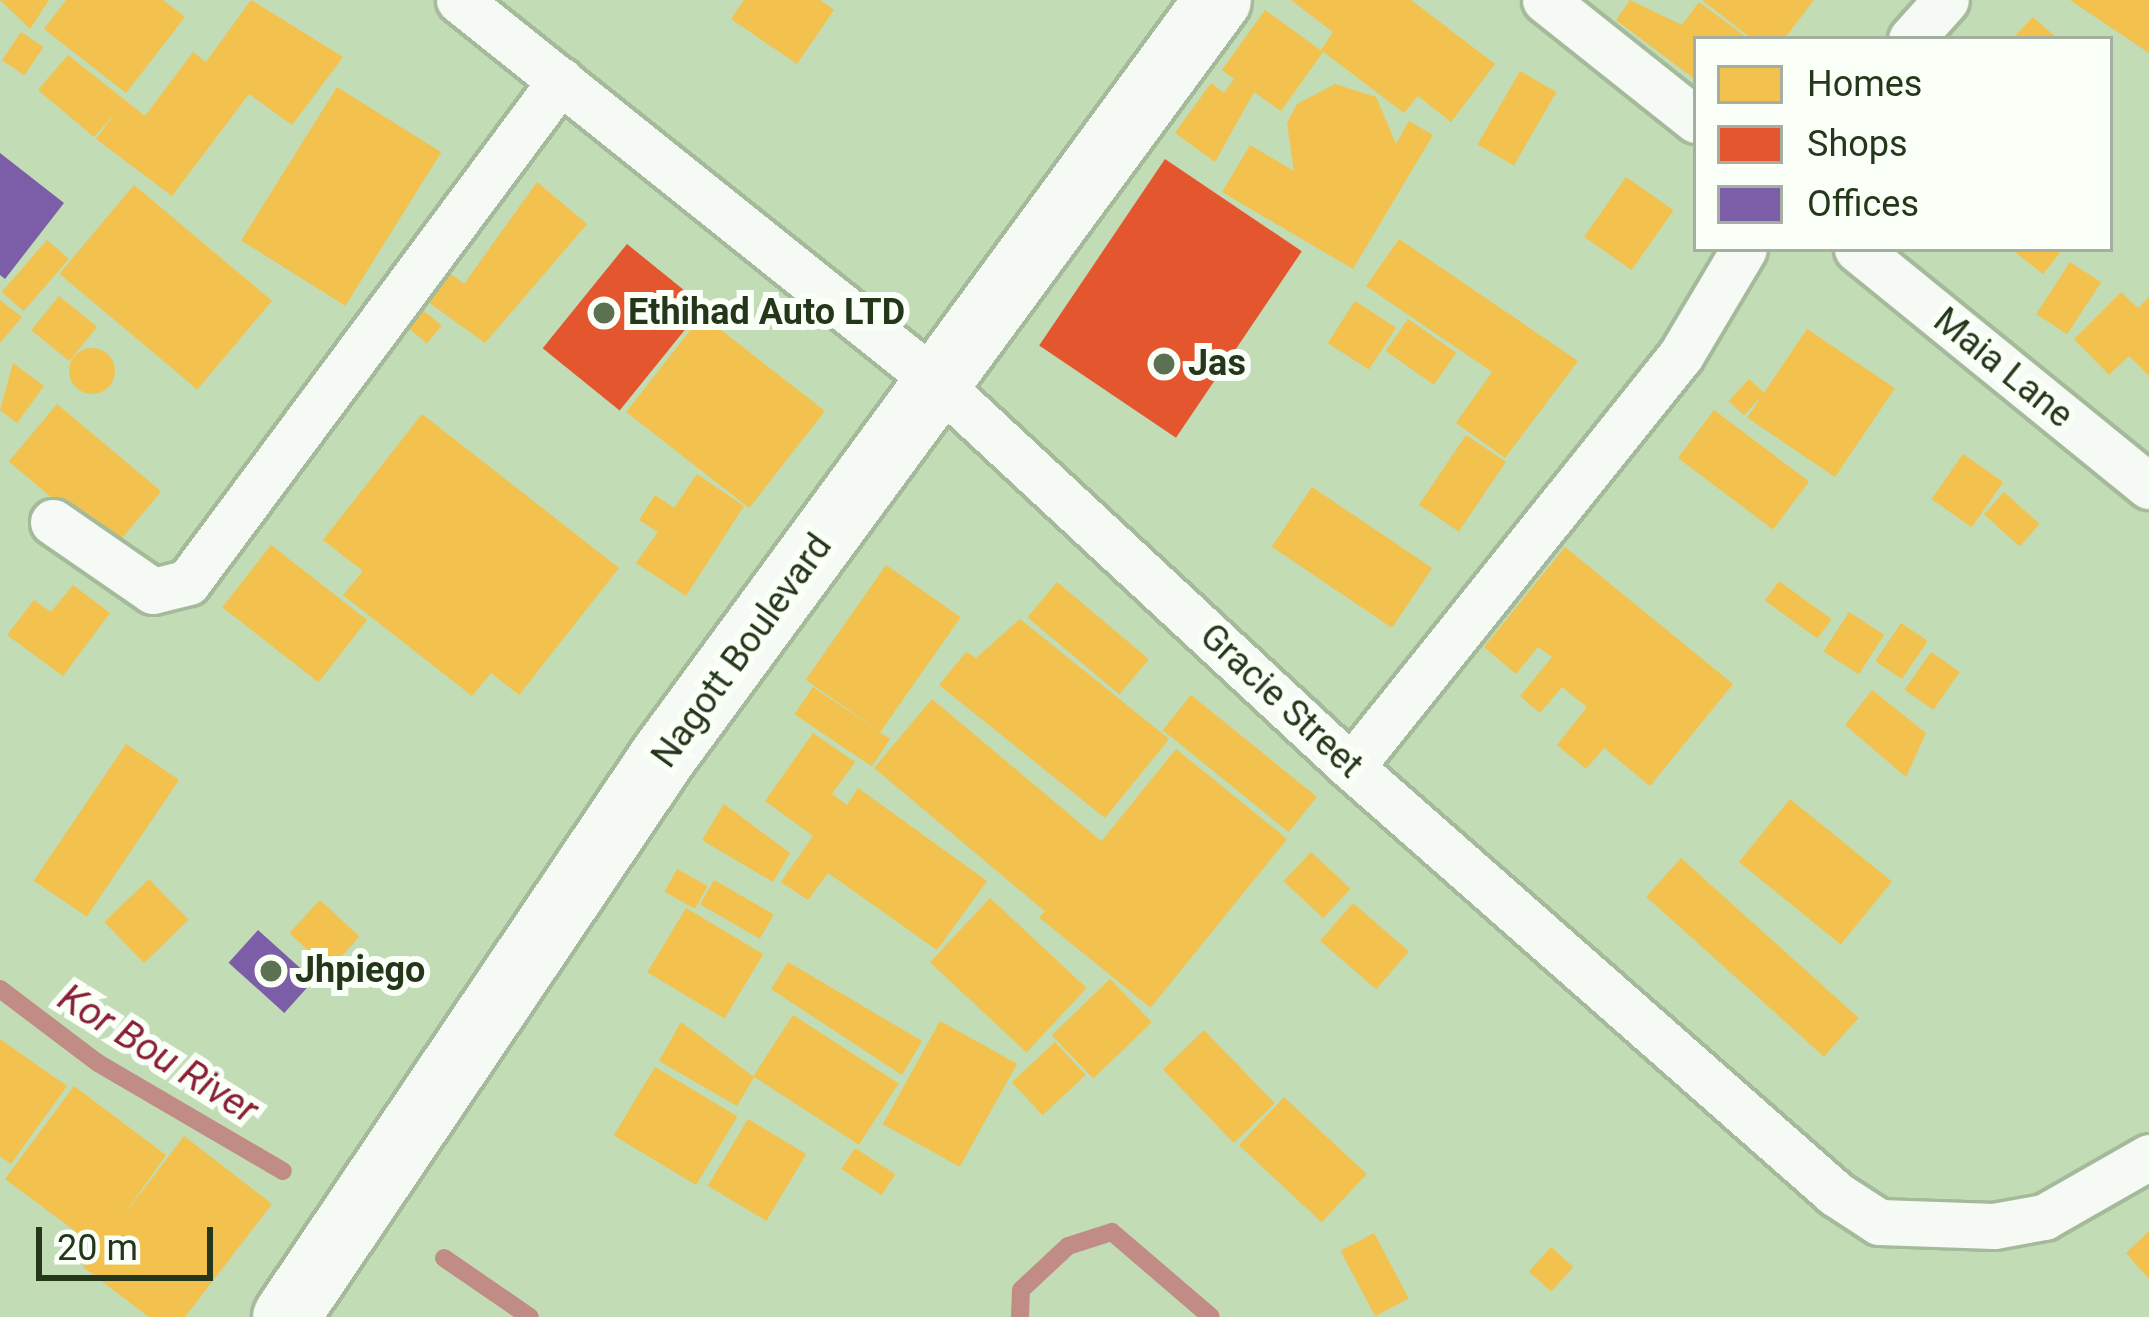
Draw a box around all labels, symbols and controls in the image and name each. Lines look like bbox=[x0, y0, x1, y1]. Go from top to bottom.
legend bbox=[1693, 36, 2113, 252]
text: Homes bbox=[1807, 63, 1922, 105]
text: Shops bbox=[1807, 123, 1908, 165]
text: Offices bbox=[1807, 183, 1919, 225]
place label: Ethihad Auto LTD bbox=[628, 291, 905, 335]
street label: Maia Lane bbox=[1925, 299, 2081, 437]
marker: Ethihad Auto LTD bbox=[591, 300, 617, 326]
place label: Jas bbox=[1188, 342, 1246, 386]
marker: Jas bbox=[1151, 351, 1177, 377]
street label: Nagott Boulevard bbox=[643, 526, 841, 776]
street label: Gracie Street bbox=[1191, 615, 1371, 787]
place label: Jhpiego bbox=[295, 949, 425, 993]
marker: Jhpiego bbox=[258, 958, 284, 984]
water label: Kor Bou River bbox=[50, 974, 266, 1134]
scale bar bbox=[42, 1203, 219, 1277]
text: 20 m bbox=[57, 1227, 138, 1269]

